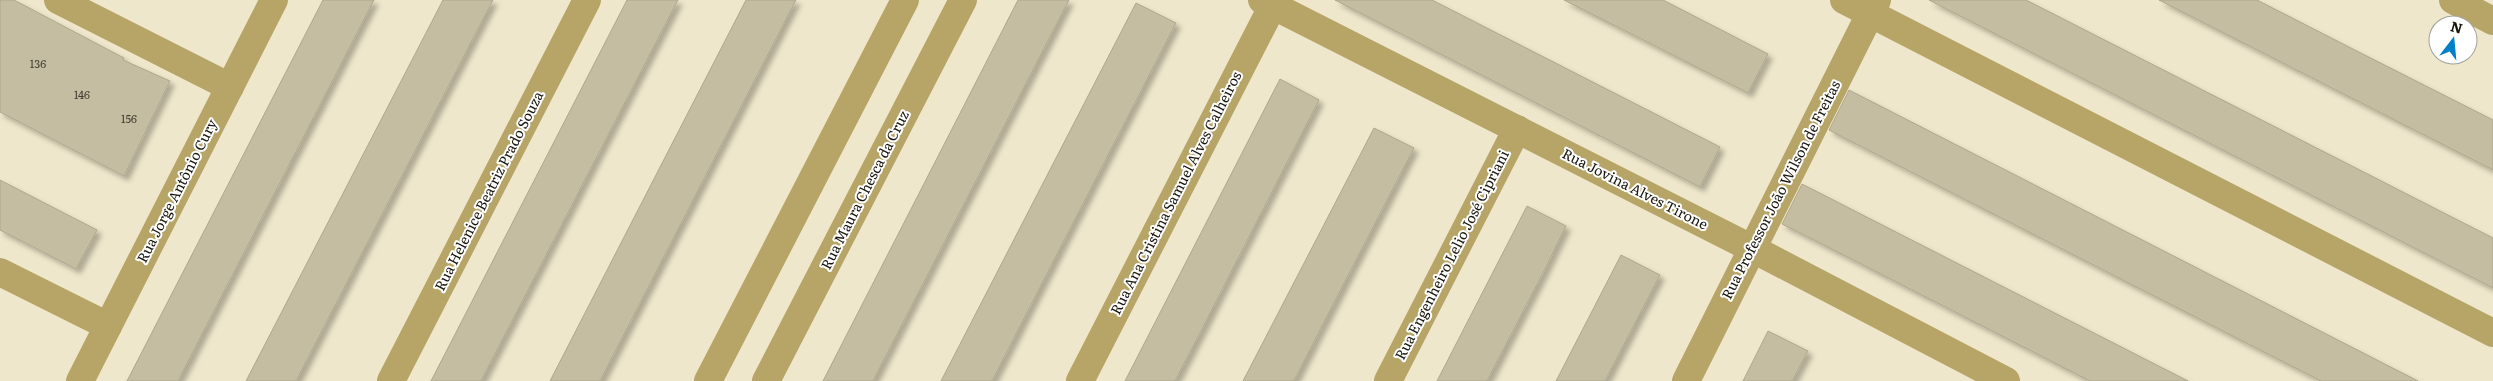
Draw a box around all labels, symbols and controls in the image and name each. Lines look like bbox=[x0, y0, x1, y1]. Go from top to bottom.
north arrow bbox=[2428, 15, 2478, 65]
text: N bbox=[2448, 15, 2466, 38]
house number: 136 bbox=[30, 55, 46, 71]
street label: Rua Ana Cristina Samuel Alves Calheiros bbox=[1105, 68, 1245, 318]
street label: Rua Professor João Wilson de Freitas bbox=[1716, 77, 1844, 302]
house number: 146 bbox=[74, 86, 90, 102]
street label: Rua Helenice Beatriz Prado Souza bbox=[429, 87, 548, 294]
street label: Rua Maura Chesca da Cruz bbox=[815, 106, 913, 273]
house number: 156 bbox=[121, 110, 137, 126]
street label: Rua Jorge Antônio Cury bbox=[131, 114, 222, 266]
street label: Rua Jovina Alves Tirone bbox=[1559, 143, 1712, 234]
street label: Rua Engenheiro Lelio José Cipriani bbox=[1389, 146, 1513, 363]

